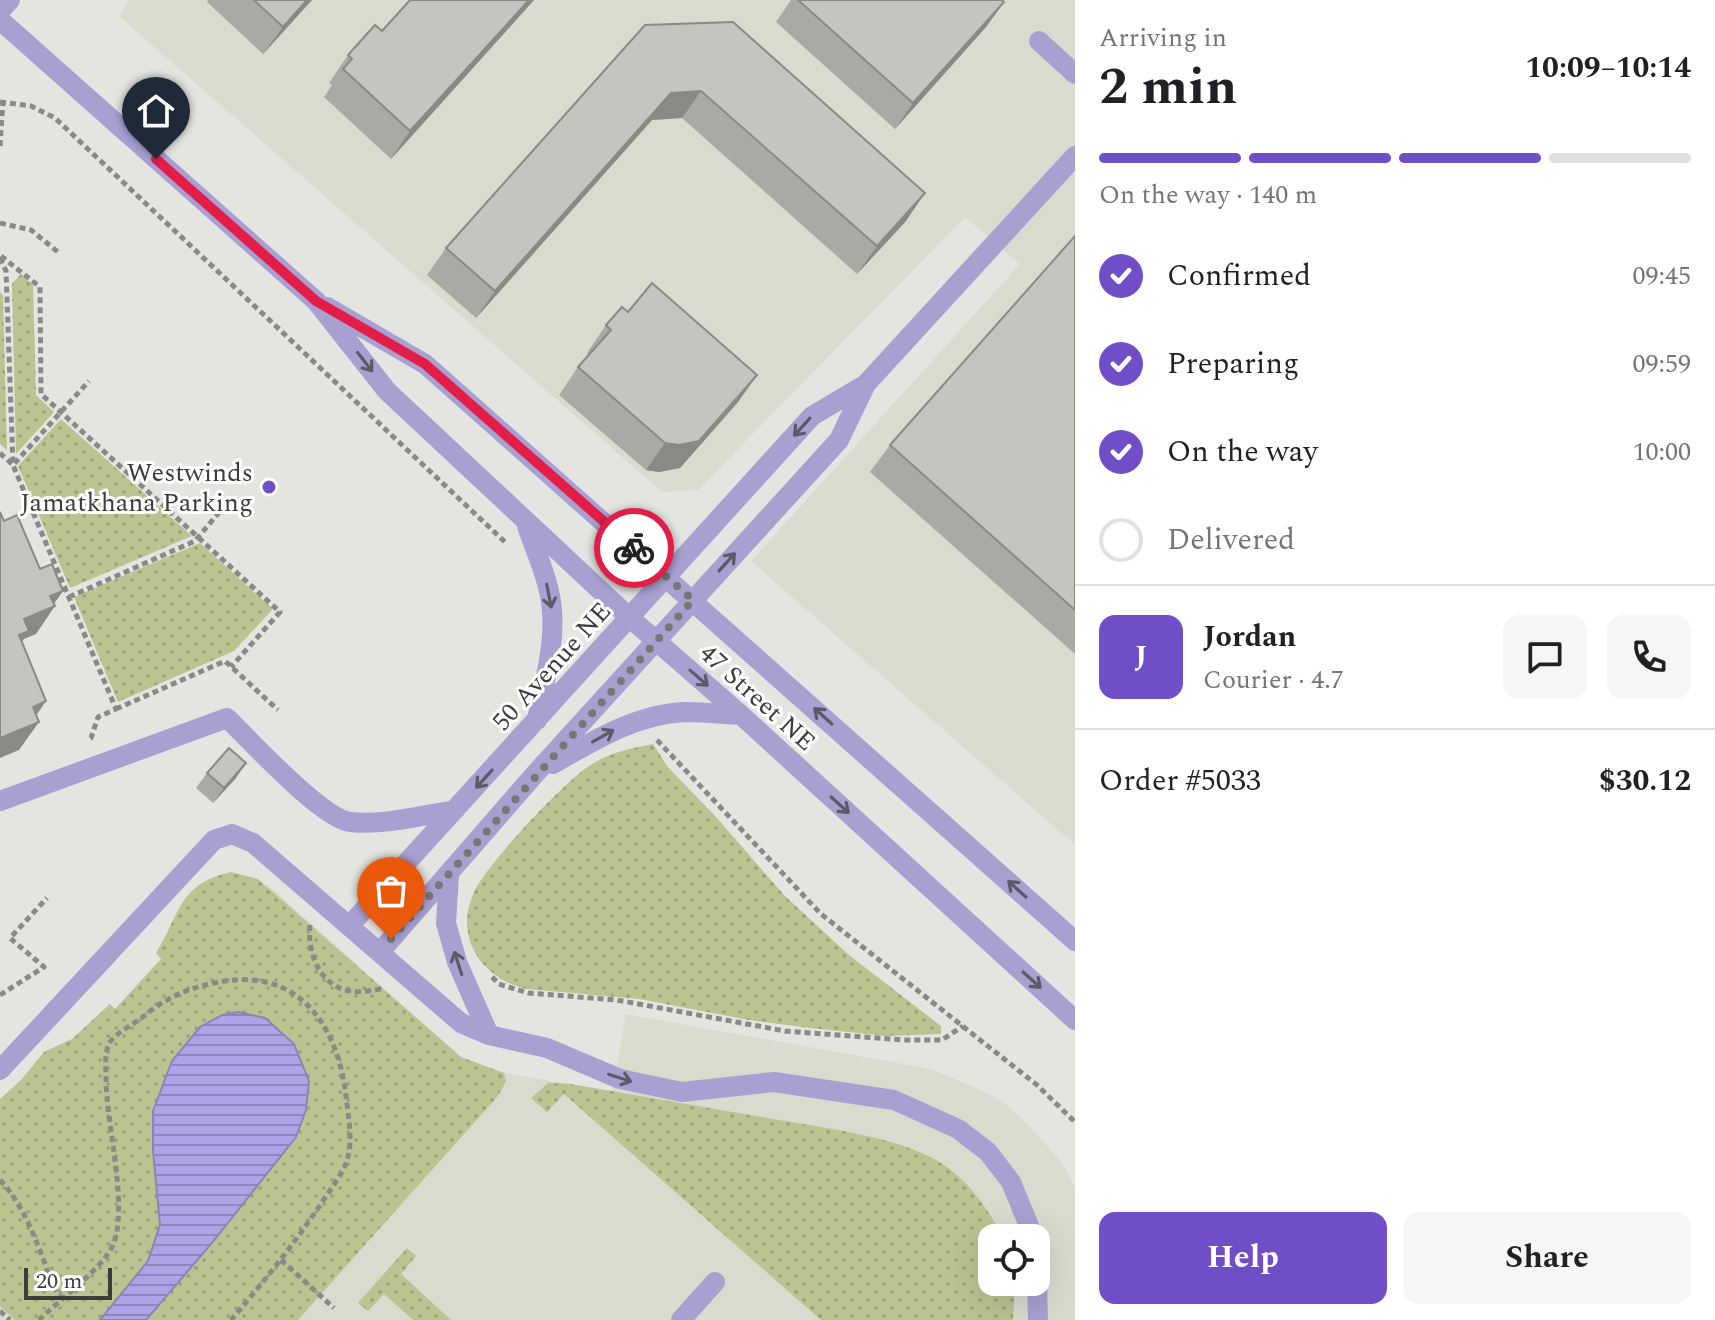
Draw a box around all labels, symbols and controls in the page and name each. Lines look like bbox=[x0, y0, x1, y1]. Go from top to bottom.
text: Arriving in bbox=[1099, 18, 1227, 58]
text: 10:09–10:14 bbox=[1525, 45, 1691, 91]
text: 2 min bbox=[1099, 48, 1237, 127]
pin bbox=[122, 77, 190, 159]
icon: home bbox=[134, 89, 178, 133]
text: On the way · 140 m bbox=[1099, 175, 1317, 215]
text: Confirmed bbox=[1167, 253, 1311, 299]
icon: check bbox=[1099, 254, 1143, 298]
text: 09:45 bbox=[1632, 256, 1691, 296]
text: Preparing bbox=[1167, 341, 1299, 387]
icon: check bbox=[1099, 342, 1143, 386]
text: 09:59 bbox=[1632, 344, 1691, 384]
one-way arrow bbox=[356, 351, 373, 372]
one-way arrow bbox=[793, 417, 811, 437]
text: On the way bbox=[1167, 429, 1318, 475]
icon: check bbox=[1099, 430, 1143, 474]
text: 10:00 bbox=[1632, 432, 1691, 472]
place label: Westwinds Jamatkhana Parking bbox=[20, 453, 253, 523]
marker: Westwinds Jamatkhana Parking bbox=[260, 478, 278, 496]
courier bbox=[594, 508, 674, 588]
text: Delivered bbox=[1167, 517, 1295, 563]
icon: bike bbox=[612, 526, 656, 570]
one-way arrow bbox=[718, 553, 736, 573]
one-way arrow bbox=[543, 583, 558, 609]
street label: 50 Avenue NE bbox=[483, 593, 621, 740]
text: Jordan bbox=[1203, 614, 1296, 660]
button: chat bbox=[1503, 615, 1587, 699]
button: phone bbox=[1607, 615, 1691, 699]
street label: 47 Street NE bbox=[690, 634, 824, 761]
text: J bbox=[1135, 634, 1147, 680]
text: Courier · 4.7 bbox=[1203, 660, 1344, 700]
one-way arrow bbox=[688, 669, 708, 687]
one-way arrow bbox=[813, 707, 833, 725]
one-way arrow bbox=[591, 727, 614, 743]
text: Order #5033 bbox=[1099, 758, 1261, 804]
text: $30.12 bbox=[1599, 758, 1691, 804]
one-way arrow bbox=[475, 768, 493, 788]
one-way arrow bbox=[830, 796, 850, 815]
pin bbox=[357, 857, 425, 939]
icon: bag bbox=[369, 869, 413, 913]
one-way arrow bbox=[1007, 880, 1027, 898]
one-way arrow bbox=[450, 951, 464, 976]
one-way arrow bbox=[1022, 971, 1042, 989]
one-way arrow bbox=[607, 1071, 632, 1086]
button: Help bbox=[1099, 1212, 1387, 1304]
button: Share bbox=[1403, 1212, 1691, 1304]
map controls bbox=[978, 1224, 1050, 1296]
button: locate bbox=[978, 1224, 1050, 1296]
scale bar bbox=[24, 1264, 112, 1300]
text: 20 m bbox=[36, 1265, 82, 1298]

